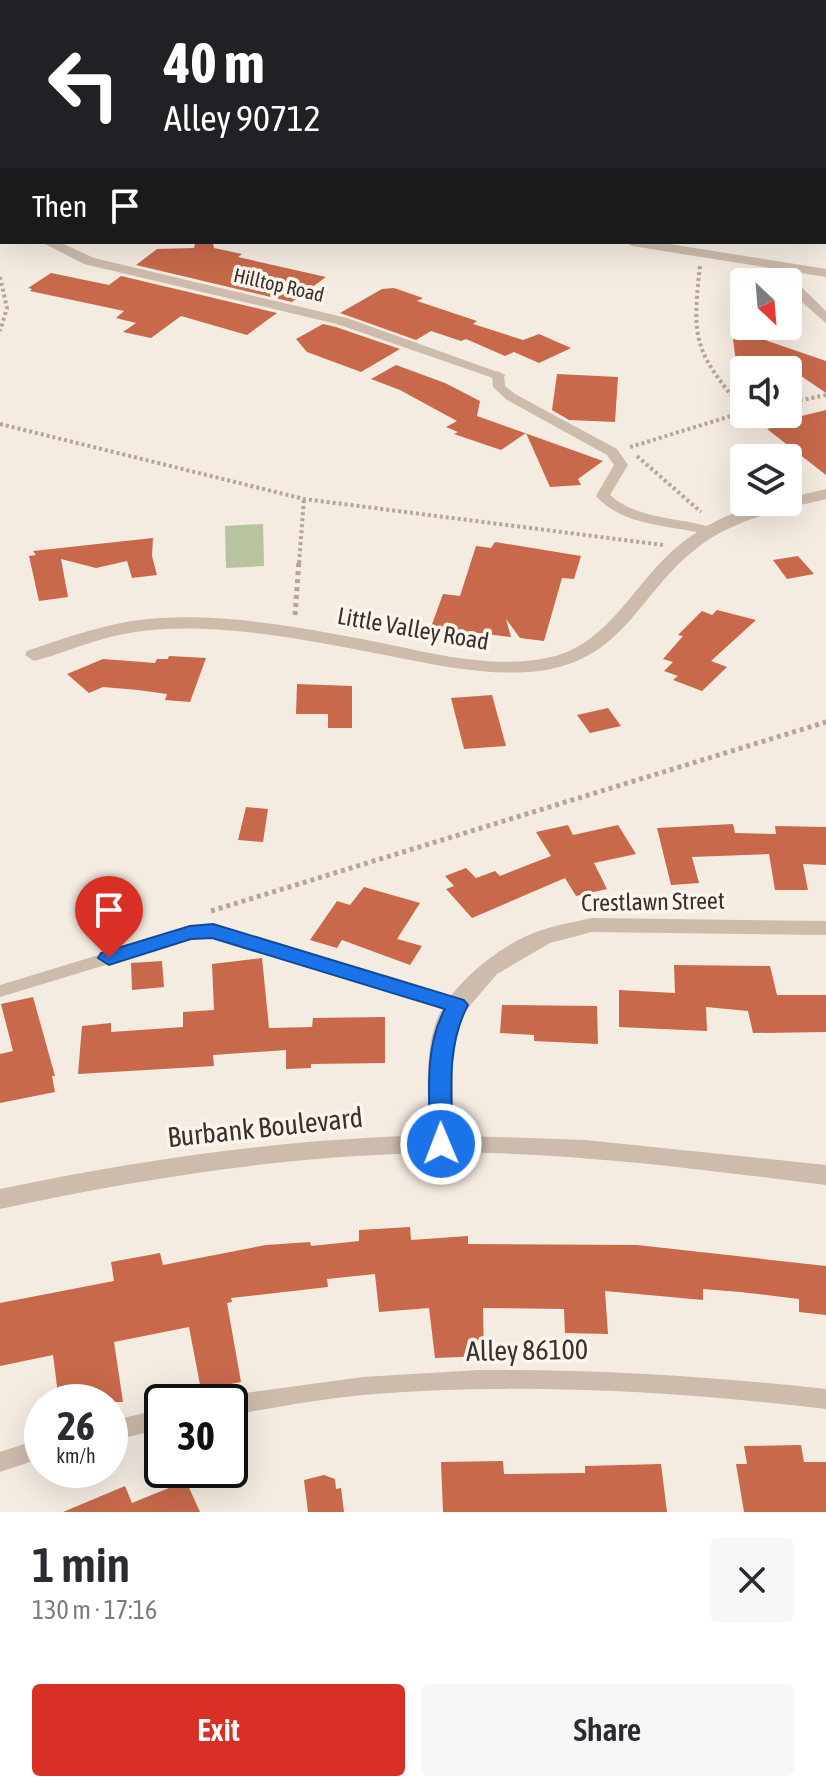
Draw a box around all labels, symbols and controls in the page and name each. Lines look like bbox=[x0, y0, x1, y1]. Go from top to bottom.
text: 40 m bbox=[164, 31, 265, 95]
icon: left bbox=[32, 32, 136, 136]
text: Alley 90712 bbox=[164, 97, 321, 139]
icon: arrive bbox=[103, 184, 147, 228]
text: Then bbox=[32, 189, 87, 223]
street label: Hilltop Road bbox=[232, 263, 327, 306]
north arrow bbox=[730, 268, 802, 340]
map controls bbox=[730, 268, 802, 516]
button: sound bbox=[730, 356, 802, 428]
button: layers bbox=[730, 444, 802, 516]
street label: Little Valley Road bbox=[335, 602, 491, 655]
pin bbox=[75, 876, 143, 958]
street label: Crestlawn Street bbox=[581, 887, 725, 916]
icon: arrive bbox=[87, 888, 131, 932]
street label: Burbank Boulevard bbox=[166, 1101, 364, 1153]
position arrow bbox=[399, 1102, 483, 1186]
street label: Alley 86100 bbox=[466, 1333, 588, 1367]
speed limit sign: 30 bbox=[144, 1384, 248, 1488]
text: 26 bbox=[57, 1403, 95, 1448]
text: km/h bbox=[56, 1444, 96, 1467]
text: 1 min bbox=[32, 1537, 130, 1592]
button: close bbox=[710, 1538, 794, 1622]
text: 130 m · 17:16 bbox=[32, 1595, 157, 1625]
button: Exit bbox=[32, 1684, 405, 1776]
button: Share bbox=[421, 1684, 794, 1776]

